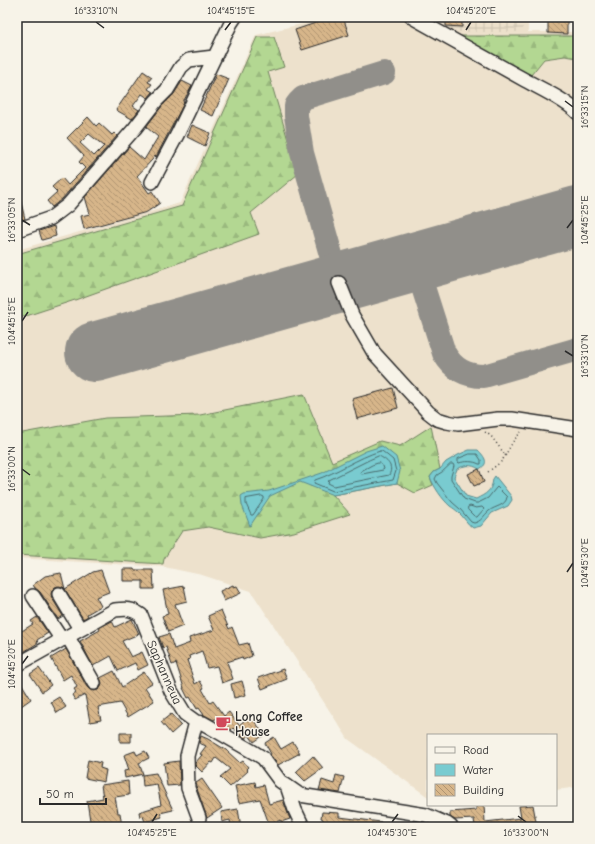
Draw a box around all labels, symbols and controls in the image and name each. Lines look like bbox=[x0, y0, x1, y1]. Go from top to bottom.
text: 16°33'10"N bbox=[74, 5, 118, 17]
text: 104°45'15"E bbox=[207, 5, 255, 17]
text: 104°45'20"E bbox=[446, 5, 496, 17]
text: 16°33'15"N bbox=[579, 86, 591, 128]
text: 104°45'25"E bbox=[579, 195, 591, 245]
text: 16°33'05"N bbox=[6, 198, 18, 242]
text: 104°45'15"E bbox=[6, 297, 18, 345]
text: 16°33'10"N bbox=[579, 334, 591, 378]
text: 16°33'00"N bbox=[6, 446, 18, 492]
text: 104°45'30"E bbox=[579, 538, 591, 588]
street label: Saphanneua bbox=[144, 638, 185, 707]
text: 104°45'20"E bbox=[6, 639, 18, 689]
place label: Long Coffee House bbox=[235, 709, 303, 739]
cafe icon: Long Coffee House bbox=[214, 714, 232, 732]
legend bbox=[427, 734, 557, 806]
text: Road bbox=[463, 743, 489, 757]
text: Water bbox=[463, 763, 493, 777]
scale bar bbox=[40, 780, 106, 806]
text: Building bbox=[463, 783, 504, 797]
text: 50 m bbox=[46, 787, 74, 801]
text: 104°45'25"E bbox=[127, 827, 177, 839]
text: 104°45'30"E bbox=[367, 827, 417, 839]
text: 16°33'00"N bbox=[503, 827, 549, 839]

